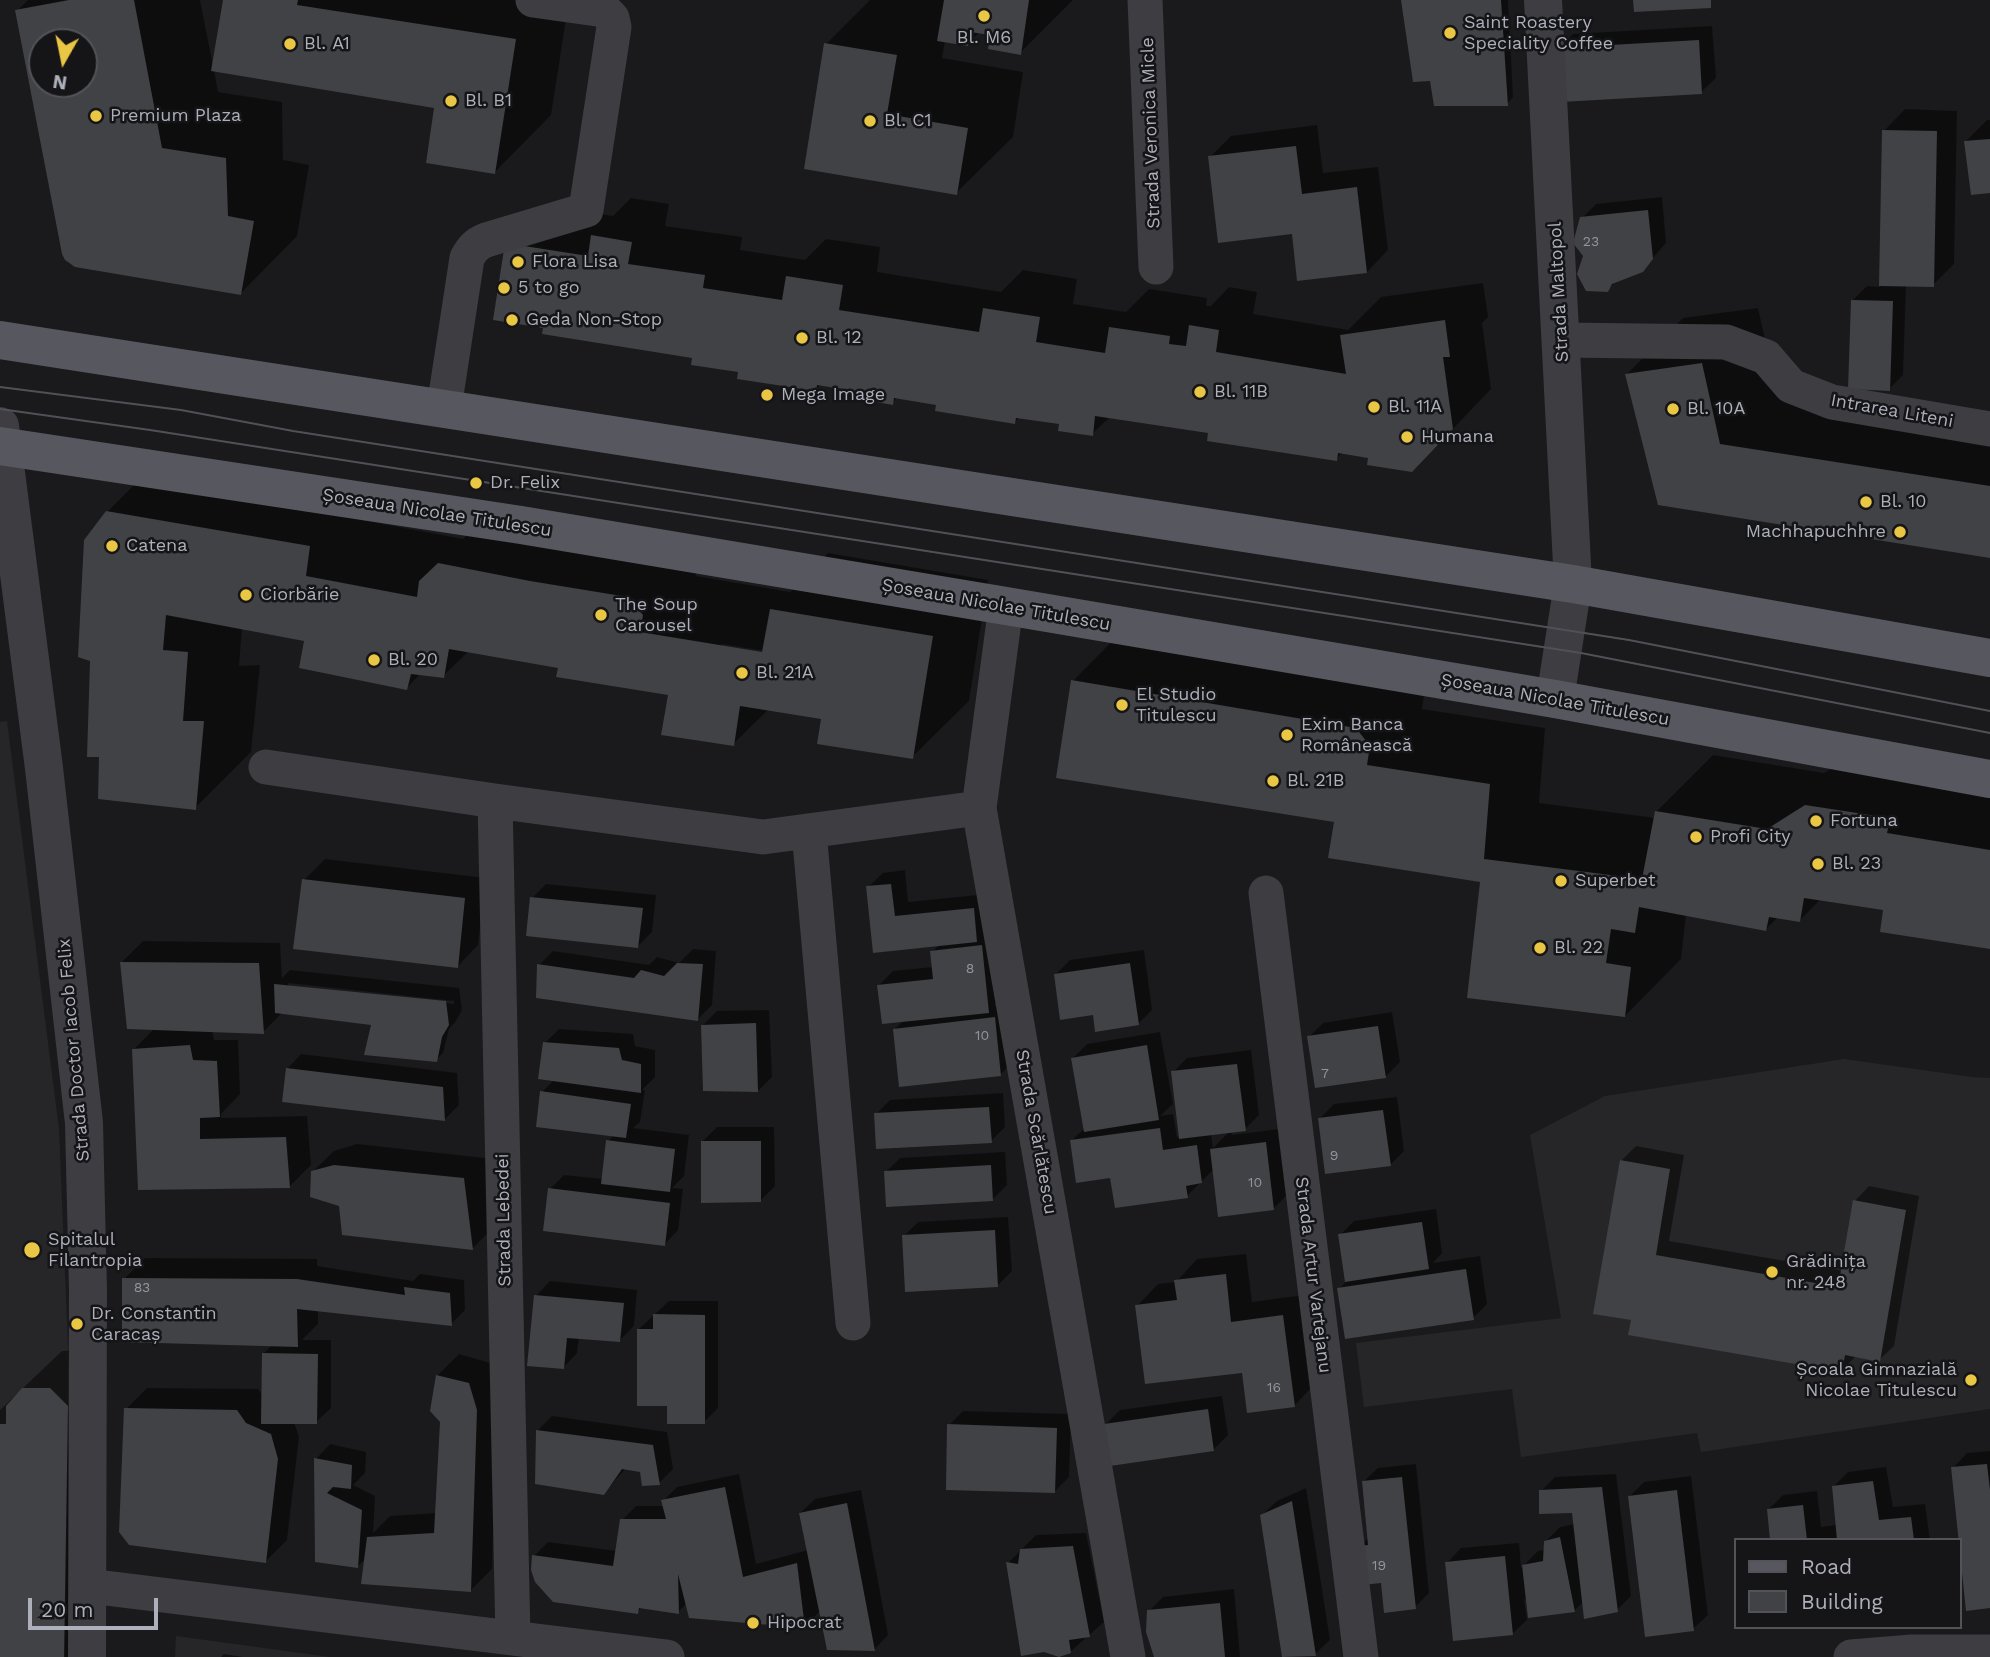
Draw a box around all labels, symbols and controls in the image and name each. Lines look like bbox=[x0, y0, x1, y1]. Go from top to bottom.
marker: Bl. M6 bbox=[976, 8, 992, 24]
place label: Saint Roastery Speciality Coffee bbox=[1464, 12, 1613, 54]
marker: Saint Roastery Speciality Coffee bbox=[1442, 25, 1458, 41]
place label: Bl. M6 bbox=[957, 27, 1011, 49]
north arrow bbox=[28, 28, 98, 98]
place label: Bl. A1 bbox=[304, 33, 350, 55]
marker: Bl. A1 bbox=[282, 36, 298, 52]
street label: Strada Veronica Micle bbox=[1137, 37, 1165, 229]
text: N bbox=[51, 70, 69, 95]
place label: Bl. B1 bbox=[465, 90, 512, 112]
marker: Bl. B1 bbox=[443, 93, 459, 109]
place label: Premium Plaza bbox=[110, 105, 241, 127]
marker: Premium Plaza bbox=[88, 108, 104, 124]
place label: Bl. C1 bbox=[884, 110, 932, 132]
marker: Bl. C1 bbox=[862, 113, 878, 129]
street label: Strada Maltopol bbox=[1545, 221, 1573, 363]
house number: 23 bbox=[1583, 234, 1599, 250]
place label: Flora Lisa bbox=[532, 251, 618, 273]
marker: Flora Lisa bbox=[510, 254, 526, 270]
place label: 5 to go bbox=[518, 277, 579, 299]
marker: 5 to go bbox=[496, 280, 512, 296]
place label: Geda Non-Stop bbox=[526, 309, 662, 331]
marker: Geda Non-Stop bbox=[504, 312, 520, 328]
place label: Bl. 12 bbox=[816, 327, 862, 349]
marker: Bl. 12 bbox=[794, 330, 810, 346]
place label: Bl. 11B bbox=[1214, 381, 1268, 403]
place label: Mega Image bbox=[781, 384, 885, 406]
marker: Bl. 11B bbox=[1192, 384, 1208, 400]
marker: Mega Image bbox=[759, 387, 775, 403]
street label: Intrarea Liteni bbox=[1829, 390, 1955, 432]
place label: Bl. 11A bbox=[1388, 396, 1442, 418]
place label: Bl. 10A bbox=[1687, 398, 1745, 420]
marker: Bl. 11A bbox=[1366, 399, 1382, 415]
marker: Bl. 10A bbox=[1665, 401, 1681, 417]
place label: Humana bbox=[1421, 426, 1494, 448]
marker: Humana bbox=[1399, 429, 1415, 445]
place label: Dr. Felix bbox=[490, 472, 560, 494]
marker: Dr. Felix bbox=[468, 475, 484, 491]
street label: Șoseaua Nicolae Titulescu bbox=[321, 484, 553, 542]
place label: Bl. 10 bbox=[1880, 491, 1926, 513]
marker: Bl. 10 bbox=[1858, 494, 1874, 510]
place label: Machhapuchhre bbox=[1746, 521, 1886, 543]
marker: Machhapuchhre bbox=[1892, 524, 1908, 540]
place label: Catena bbox=[126, 535, 187, 557]
marker: Catena bbox=[104, 538, 120, 554]
street label: Șoseaua Nicolae Titulescu bbox=[880, 574, 1112, 636]
place label: Ciorbărie bbox=[260, 584, 339, 606]
marker: Ciorbărie bbox=[238, 587, 254, 603]
place label: The Soup Carousel bbox=[615, 594, 698, 636]
marker: The Soup Carousel bbox=[593, 607, 609, 623]
place label: Bl. 20 bbox=[388, 649, 438, 671]
marker: Bl. 20 bbox=[366, 652, 382, 668]
place label: Bl. 21A bbox=[756, 662, 814, 684]
marker: Bl. 21A bbox=[734, 665, 750, 681]
street label: Șoseaua Nicolae Titulescu bbox=[1439, 669, 1671, 731]
place label: El Studio Titulescu bbox=[1136, 684, 1217, 726]
marker: El Studio Titulescu bbox=[1114, 697, 1130, 713]
place label: Exim Banca Românească bbox=[1301, 714, 1412, 756]
marker: Exim Banca Românească bbox=[1279, 727, 1295, 743]
place label: Bl. 21B bbox=[1287, 770, 1344, 792]
marker: Bl. 21B bbox=[1265, 773, 1281, 789]
place label: Fortuna bbox=[1830, 810, 1898, 832]
marker: Fortuna bbox=[1808, 813, 1824, 829]
place label: Profi City bbox=[1710, 826, 1791, 848]
marker: Profi City bbox=[1688, 829, 1704, 845]
place label: Bl. 23 bbox=[1832, 853, 1881, 875]
marker: Bl. 23 bbox=[1810, 856, 1826, 872]
place label: Superbet bbox=[1575, 870, 1656, 892]
marker: Superbet bbox=[1553, 873, 1569, 889]
place label: Bl. 22 bbox=[1554, 937, 1603, 959]
street label: Strada Doctor Iacob Felix bbox=[53, 938, 95, 1162]
marker: Bl. 22 bbox=[1532, 940, 1548, 956]
house number: 8 bbox=[966, 961, 974, 977]
house number: 10 bbox=[975, 1028, 989, 1044]
street label: Strada Scărlătescu bbox=[1011, 1048, 1061, 1216]
house number: 7 bbox=[1321, 1066, 1329, 1082]
house number: 9 bbox=[1330, 1148, 1338, 1164]
street label: Strada Lebedei bbox=[492, 1153, 516, 1287]
house number: 10 bbox=[1248, 1175, 1262, 1191]
street label: Strada Artur Vartejanu bbox=[1290, 1176, 1336, 1374]
place label: Spitalul Filantropia bbox=[48, 1229, 142, 1272]
marker: Spitalul Filantropia bbox=[22, 1240, 42, 1260]
place label: Grădinița nr. 248 bbox=[1786, 1251, 1866, 1294]
marker: Grădinița nr. 248 bbox=[1764, 1264, 1780, 1280]
house number: 83 bbox=[134, 1280, 150, 1296]
place label: Dr. Constantin Caracaș bbox=[91, 1303, 217, 1346]
marker: Dr. Constantin Caracaș bbox=[69, 1316, 85, 1332]
place label: Școala Gimnazială Nicolae Titulescu bbox=[1796, 1359, 1957, 1402]
marker: Școala Gimnazială Nicolae Titulescu bbox=[1963, 1372, 1979, 1388]
house number: 16 bbox=[1267, 1380, 1281, 1396]
legend bbox=[1734, 1538, 1962, 1629]
text: Road bbox=[1801, 1554, 1852, 1579]
house number: 19 bbox=[1372, 1558, 1386, 1574]
scale bar bbox=[32, 1584, 161, 1628]
text: Building bbox=[1801, 1589, 1883, 1614]
text: 20 m bbox=[41, 1597, 93, 1622]
place label: Hipocrat bbox=[767, 1612, 842, 1634]
marker: Hipocrat bbox=[745, 1615, 761, 1631]

